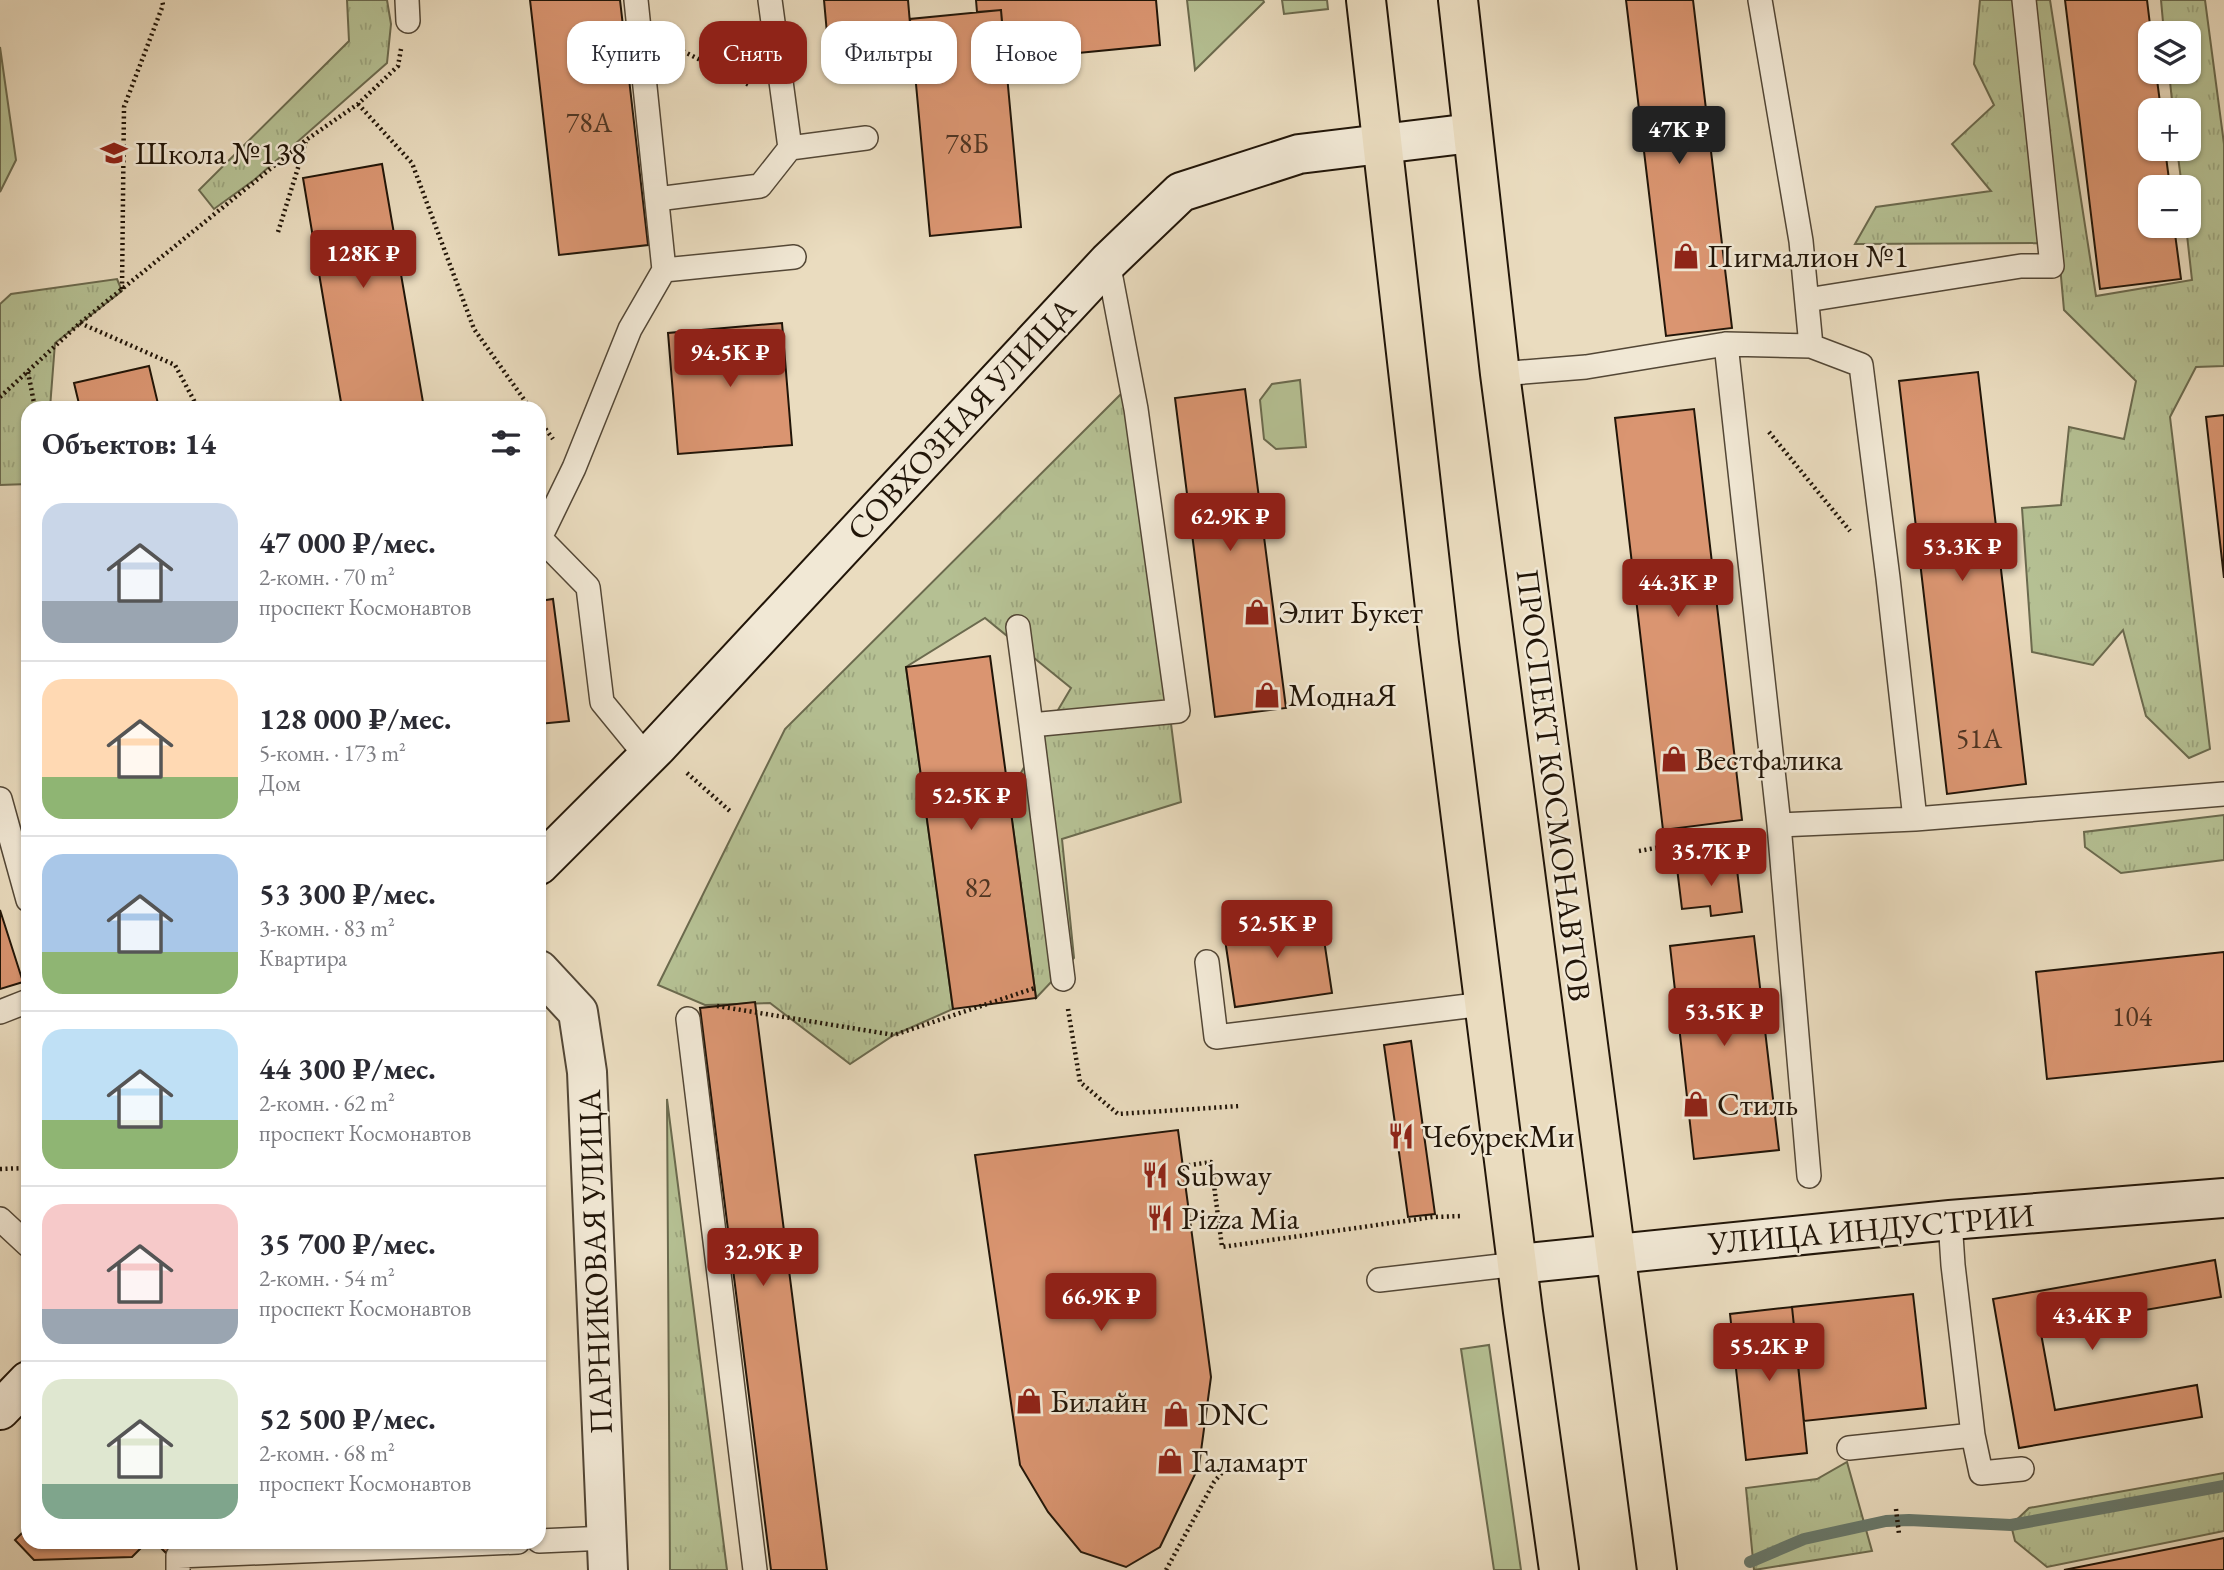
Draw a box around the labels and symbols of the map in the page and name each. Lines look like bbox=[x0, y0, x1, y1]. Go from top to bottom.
house number: 78А bbox=[566, 104, 613, 140]
pin: 47K ₽ bbox=[1630, 106, 1728, 166]
house number: 78Б bbox=[945, 125, 989, 161]
place label: Школа №138 bbox=[135, 132, 306, 174]
school or university icon: Школа №138 bbox=[99, 138, 129, 168]
pin: 128K ₽ bbox=[306, 230, 420, 290]
place label: Пигмалион №1 bbox=[1707, 235, 1909, 277]
shop icon: Пигмалион №1 bbox=[1671, 241, 1701, 271]
street label: СОВХОЗНАЯ УЛИЦА bbox=[837, 288, 1085, 549]
pin: 94.5K ₽ bbox=[665, 330, 795, 389]
pin: 62.9K ₽ bbox=[1165, 494, 1295, 553]
pin: 53.3K ₽ bbox=[1897, 524, 2027, 583]
pin: 44.3K ₽ bbox=[1613, 560, 1743, 619]
street label: ПРОСПЕКТ КОСМОНАВТОВ bbox=[1507, 566, 1601, 1004]
place label: Элит Букет bbox=[1278, 591, 1423, 633]
shop icon: Элит Букет bbox=[1242, 597, 1272, 627]
place label: МоднаЯ bbox=[1288, 674, 1397, 716]
shop icon: МоднаЯ bbox=[1252, 680, 1282, 710]
house number: 51А bbox=[1956, 720, 2003, 756]
place label: Вестфалика bbox=[1695, 738, 1843, 780]
shop icon: Вестфалика bbox=[1659, 744, 1689, 774]
pin: 52.5K ₽ bbox=[906, 772, 1036, 832]
pin: 35.7K ₽ bbox=[1646, 828, 1776, 888]
house number: 82 bbox=[965, 869, 992, 905]
pin: 52.5K ₽ bbox=[1212, 900, 1342, 960]
pin: 53.5K ₽ bbox=[1659, 988, 1789, 1048]
house number: 104 bbox=[2112, 998, 2153, 1034]
place label: Стиль bbox=[1717, 1083, 1798, 1125]
street label: ПАРНИКОВАЯ УЛИЦА bbox=[568, 1088, 622, 1435]
shop icon: Стиль bbox=[1681, 1089, 1711, 1119]
place label: ЧебурекМи bbox=[1422, 1115, 1575, 1157]
restaurant icon: ЧебурекМи bbox=[1386, 1121, 1416, 1151]
place label: Subway bbox=[1176, 1154, 1273, 1196]
restaurant icon: Subway bbox=[1140, 1160, 1170, 1190]
street label: УЛИЦА ИНДУСТРИИ bbox=[1705, 1194, 2036, 1264]
place label: Pizza Mia bbox=[1181, 1197, 1299, 1239]
restaurant icon: Pizza Mia bbox=[1145, 1203, 1175, 1233]
pin: 32.9K ₽ bbox=[698, 1228, 828, 1288]
pin: 66.9K ₽ bbox=[1036, 1274, 1166, 1333]
pin: 43.4K ₽ bbox=[2027, 1292, 2157, 1352]
pin: 55.2K ₽ bbox=[1704, 1324, 1834, 1383]
place label: Билайн bbox=[1050, 1380, 1147, 1422]
shop icon: Билайн bbox=[1014, 1386, 1044, 1416]
place label: DNC bbox=[1197, 1393, 1269, 1435]
shop icon: DNC bbox=[1161, 1399, 1191, 1429]
place label: Галамарт bbox=[1191, 1440, 1307, 1482]
shop icon: Галамарт bbox=[1155, 1446, 1185, 1476]

